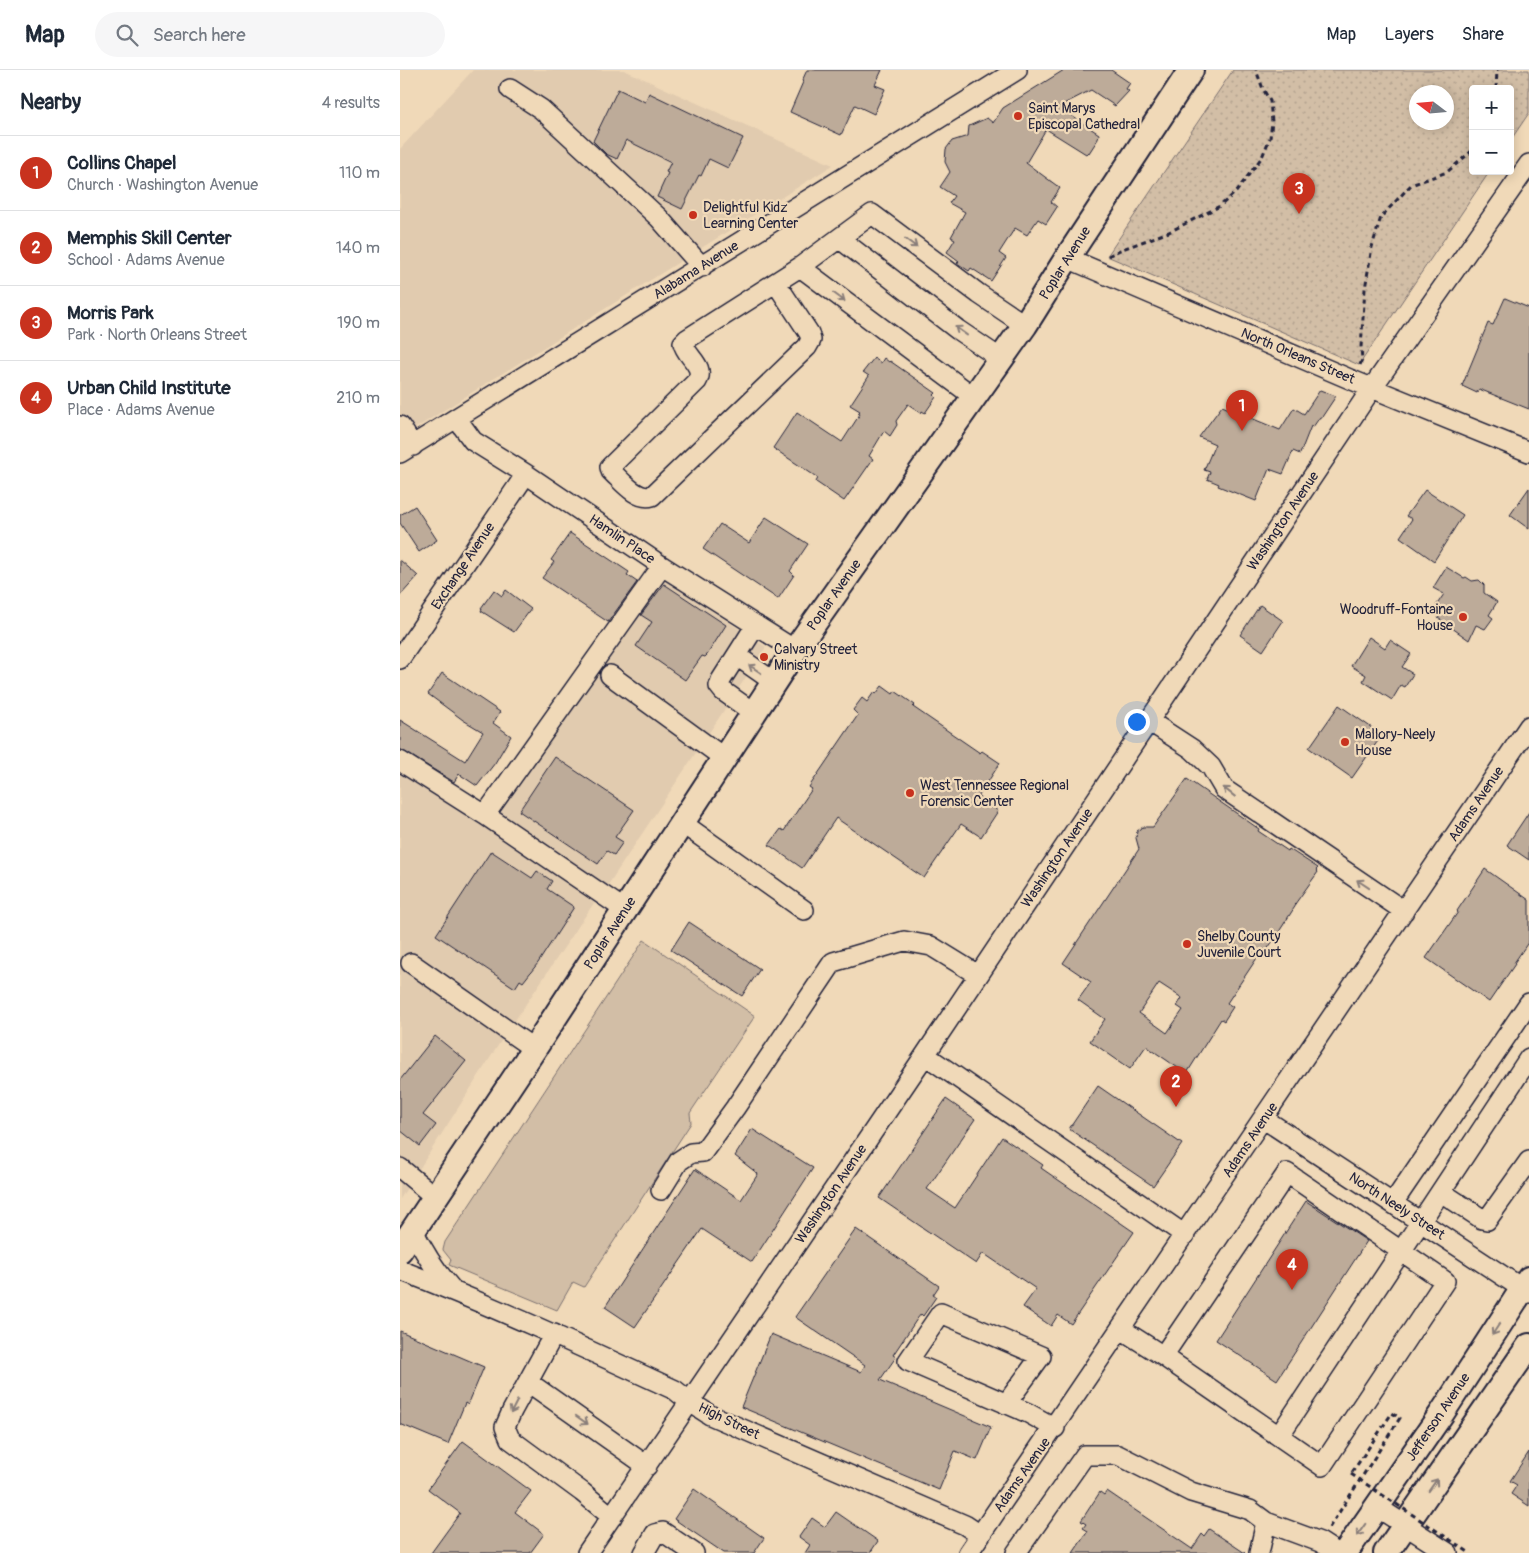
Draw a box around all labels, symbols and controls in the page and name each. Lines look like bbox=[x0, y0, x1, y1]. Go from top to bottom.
search box bbox=[95, 12, 445, 57]
text: Map bbox=[25, 20, 65, 49]
icon: search bbox=[113, 21, 141, 49]
text: Search here bbox=[153, 23, 246, 47]
text: Map bbox=[1327, 23, 1356, 46]
text: Layers bbox=[1384, 23, 1434, 46]
text: Share bbox=[1462, 23, 1504, 46]
north arrow bbox=[1409, 85, 1454, 130]
map controls bbox=[1469, 85, 1514, 175]
button: + bbox=[1469, 85, 1514, 130]
text: Nearby bbox=[20, 89, 81, 116]
text: 4 results bbox=[322, 93, 380, 113]
place label: Saint Marys Episcopal Cathedral bbox=[1028, 100, 1140, 133]
marker: Saint Marys Episcopal Cathedral bbox=[1012, 110, 1024, 122]
button: − bbox=[1469, 130, 1514, 175]
text: Collins Chapel bbox=[67, 151, 176, 175]
text: 1 bbox=[33, 163, 39, 183]
text: 110 m bbox=[339, 163, 380, 183]
pin: 3 bbox=[1283, 173, 1315, 214]
text: Church · Washington Avenue bbox=[67, 175, 258, 195]
place label: Delightful Kidz Learning Center bbox=[703, 199, 798, 232]
marker: Delightful Kidz Learning Center bbox=[687, 209, 699, 221]
street label: Poplar Avenue bbox=[1036, 223, 1094, 303]
text: Memphis Skill Center bbox=[67, 226, 231, 250]
street label: Alabama Avenue bbox=[650, 237, 742, 303]
text: 2 bbox=[32, 238, 40, 258]
text: 140 m bbox=[336, 238, 380, 258]
one-way arrow bbox=[904, 238, 917, 249]
text: School · Adams Avenue bbox=[67, 250, 225, 270]
one-way arrow bbox=[832, 291, 845, 302]
text: Morris Park bbox=[67, 301, 154, 325]
text: 3 bbox=[32, 313, 40, 333]
text: 190 m bbox=[337, 313, 380, 333]
street label: North Orleans Street bbox=[1238, 324, 1358, 388]
text: Park · North Orleans Street bbox=[67, 325, 247, 345]
one-way arrow bbox=[954, 326, 968, 336]
text: Urban Child Institute bbox=[67, 376, 231, 400]
text: 4 bbox=[31, 388, 41, 408]
text: 210 m bbox=[336, 388, 380, 408]
pin: 1 bbox=[1226, 390, 1258, 431]
text: Place · Adams Avenue bbox=[67, 400, 215, 420]
street label: Washington Avenue bbox=[1244, 468, 1322, 574]
street label: Hamlin Place bbox=[586, 511, 658, 567]
street label: Exchange Avenue bbox=[428, 519, 498, 613]
street label: Poplar Avenue bbox=[803, 556, 865, 634]
place label: Woodruff-Fontaine House bbox=[1340, 601, 1453, 634]
marker: Woodruff-Fontaine House bbox=[1457, 611, 1469, 623]
place label: Calvary Street Ministry bbox=[774, 641, 858, 674]
marker: Calvary Street Ministry bbox=[758, 651, 770, 663]
one-way arrow bbox=[749, 664, 763, 674]
your location bbox=[1124, 709, 1150, 735]
place label: Mallory-Neely House bbox=[1355, 726, 1435, 759]
marker: Mallory-Neely House bbox=[1339, 736, 1351, 748]
street label: Adams Avenue bbox=[1445, 763, 1507, 845]
place label: West Tennessee Regional Forensic Center bbox=[920, 777, 1069, 810]
marker: West Tennessee Regional Forensic Center bbox=[904, 787, 916, 799]
one-way arrow bbox=[1223, 787, 1236, 798]
street label: Washington Avenue bbox=[1018, 805, 1096, 911]
one-way arrow bbox=[1357, 878, 1371, 888]
street label: Poplar Avenue bbox=[580, 894, 640, 972]
place label: Shelby County Juvenile Court bbox=[1197, 928, 1282, 961]
marker: Shelby County Juvenile Court bbox=[1181, 938, 1193, 950]
pin: 2 bbox=[1160, 1066, 1192, 1107]
street label: Adams Avenue bbox=[1219, 1099, 1281, 1181]
street label: Washington Avenue bbox=[792, 1141, 870, 1247]
street label: North Neely Street bbox=[1346, 1169, 1448, 1243]
pin: 4 bbox=[1276, 1249, 1308, 1290]
one-way arrow bbox=[1491, 1322, 1501, 1336]
street label: Jefferson Avenue bbox=[1402, 1370, 1474, 1464]
street label: High Street bbox=[696, 1399, 763, 1443]
one-way arrow bbox=[509, 1400, 519, 1415]
one-way arrow bbox=[575, 1415, 589, 1425]
street label: Adams Avenue bbox=[990, 1434, 1054, 1516]
one-way arrow bbox=[1428, 1478, 1438, 1492]
one-way arrow bbox=[1356, 1523, 1366, 1537]

